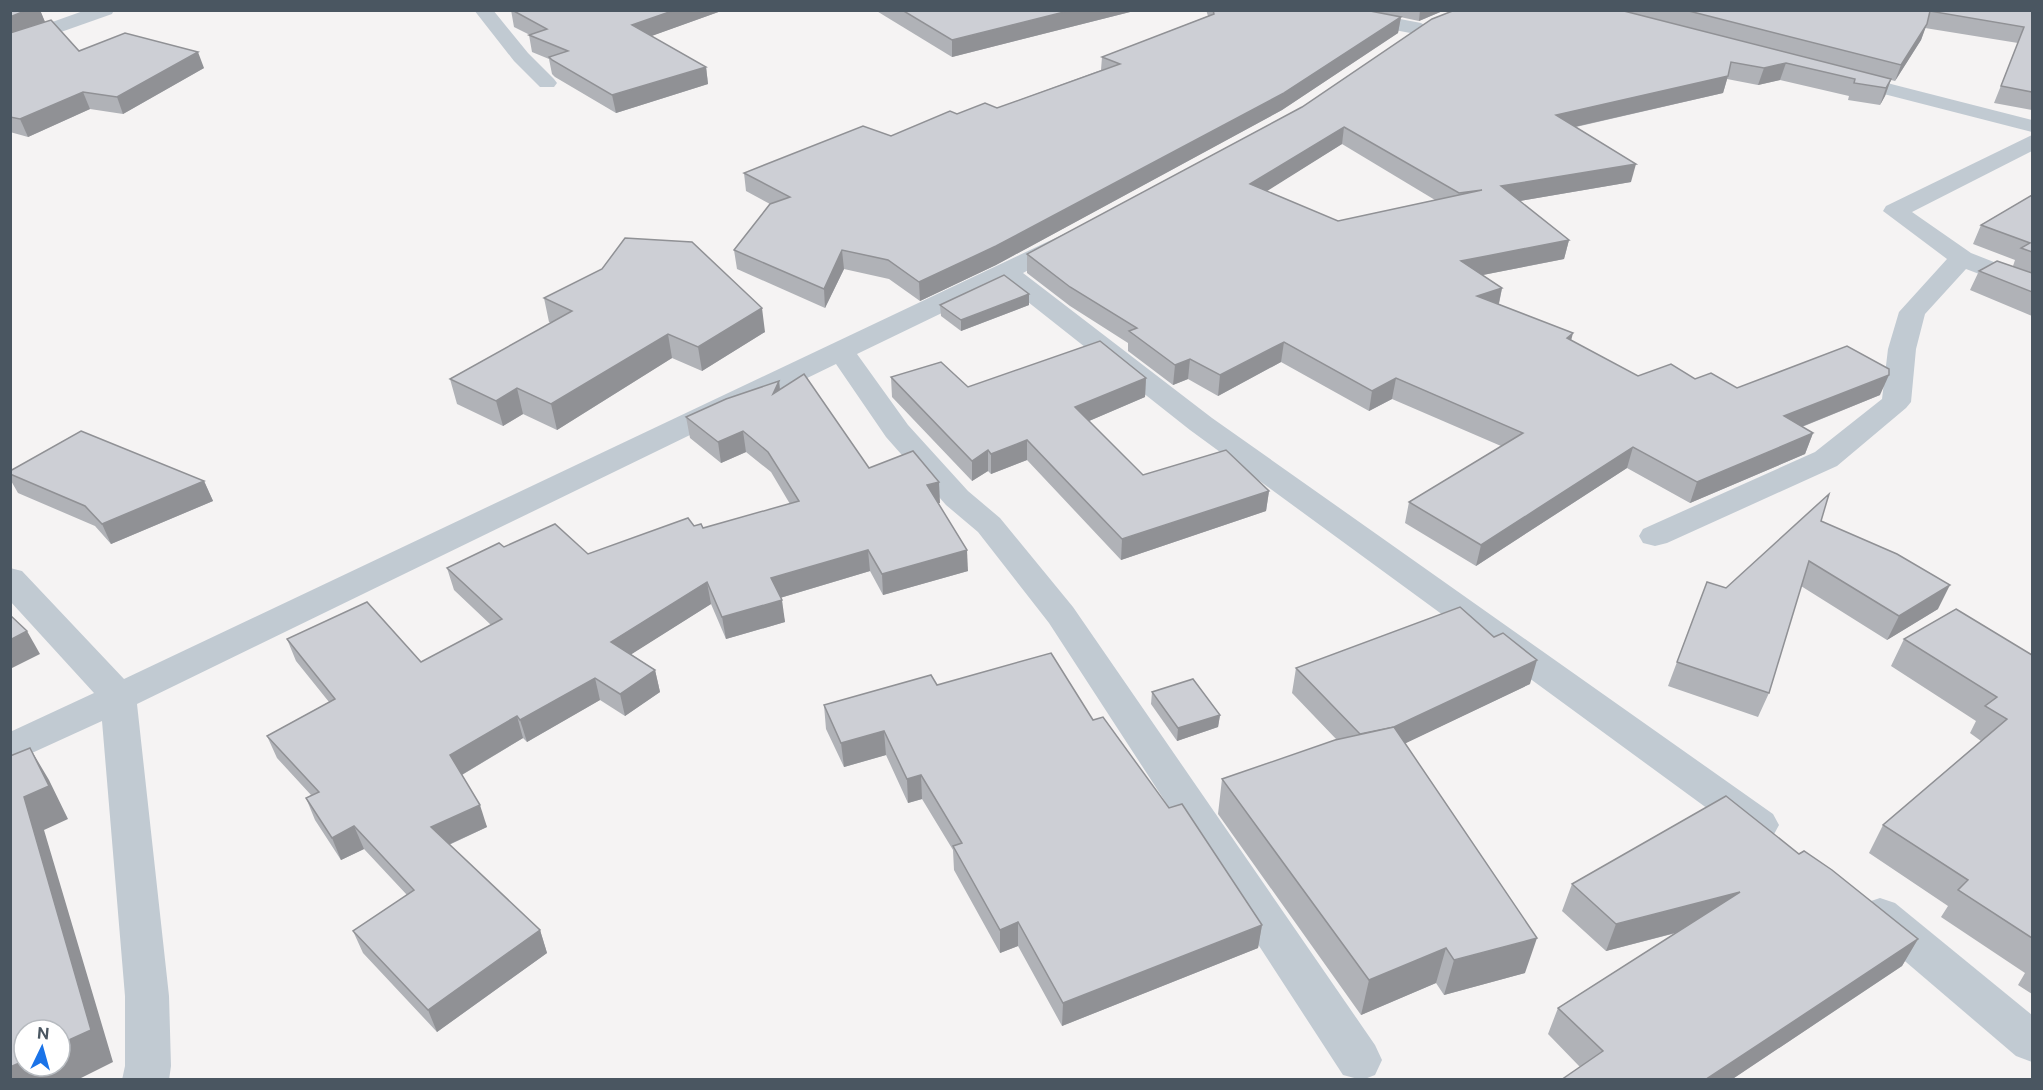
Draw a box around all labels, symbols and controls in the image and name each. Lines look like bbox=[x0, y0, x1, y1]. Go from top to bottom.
north arrow bbox=[12, 1018, 72, 1078]
text: N bbox=[36, 1024, 50, 1044]

